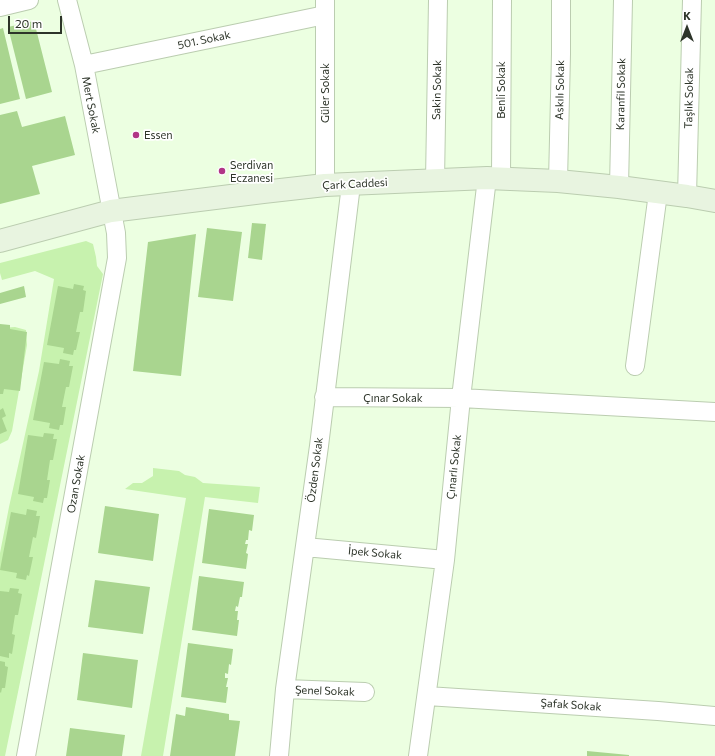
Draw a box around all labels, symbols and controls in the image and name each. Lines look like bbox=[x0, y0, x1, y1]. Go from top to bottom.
scale bar bbox=[10, 8, 64, 34]
north arrow bbox=[667, 8, 707, 48]
text: K bbox=[683, 9, 691, 22]
text: 20 m bbox=[15, 16, 42, 30]
street label: 501. Sokak bbox=[176, 28, 232, 52]
street label: Karanfil Sokak bbox=[614, 58, 628, 130]
street label: Sakin Sokak bbox=[430, 60, 444, 120]
street label: Askılı Sokak bbox=[553, 60, 567, 120]
street label: Benli Sokak bbox=[494, 61, 508, 119]
street label: Güler Sokak bbox=[318, 63, 332, 123]
street label: Taşlık Sokak bbox=[682, 67, 696, 129]
street label: Mert Sokak bbox=[79, 75, 103, 135]
place label: Essen bbox=[144, 128, 173, 142]
marker: Essen bbox=[131, 130, 141, 140]
place label: Serdivan Eczanesi bbox=[230, 158, 273, 184]
marker: Serdivan Eczanesi bbox=[217, 166, 227, 176]
street label: Çark Caddesi bbox=[322, 176, 388, 192]
street label: Çınar Sokak bbox=[363, 391, 423, 405]
street label: Çınarlı Sokak bbox=[444, 434, 464, 500]
street label: Özden Sokak bbox=[304, 437, 326, 503]
street label: Ozan Sokak bbox=[64, 454, 88, 514]
street label: İpek Sokak bbox=[347, 544, 403, 562]
street label: Şenel Sokak bbox=[295, 683, 355, 699]
street label: Şafak Sokak bbox=[540, 696, 602, 714]

